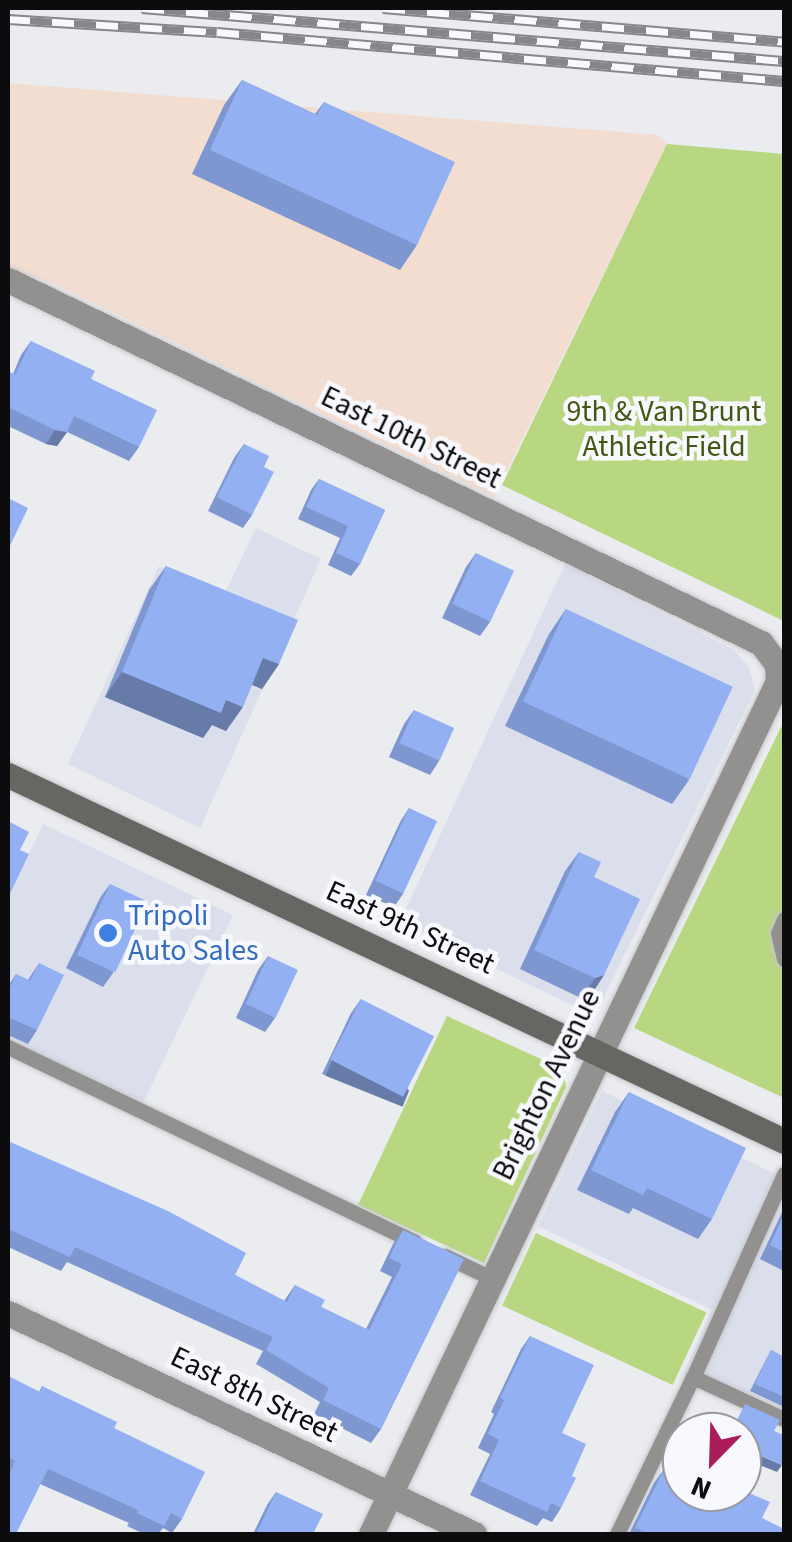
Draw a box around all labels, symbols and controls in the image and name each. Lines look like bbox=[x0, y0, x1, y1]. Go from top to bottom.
street label: East 10th Street bbox=[315, 379, 507, 497]
park label: 9th & Van Brunt Athletic Field bbox=[567, 394, 761, 464]
street label: East 9th Street bbox=[320, 873, 500, 983]
place label: Tripoli Auto Sales bbox=[128, 898, 259, 968]
marker: Tripoli Auto Sales bbox=[97, 922, 119, 944]
street label: Brighton Avenue bbox=[485, 984, 609, 1186]
street label: East 8th Street bbox=[165, 1339, 343, 1451]
north arrow bbox=[662, 1412, 762, 1512]
text: N bbox=[685, 1466, 717, 1510]

